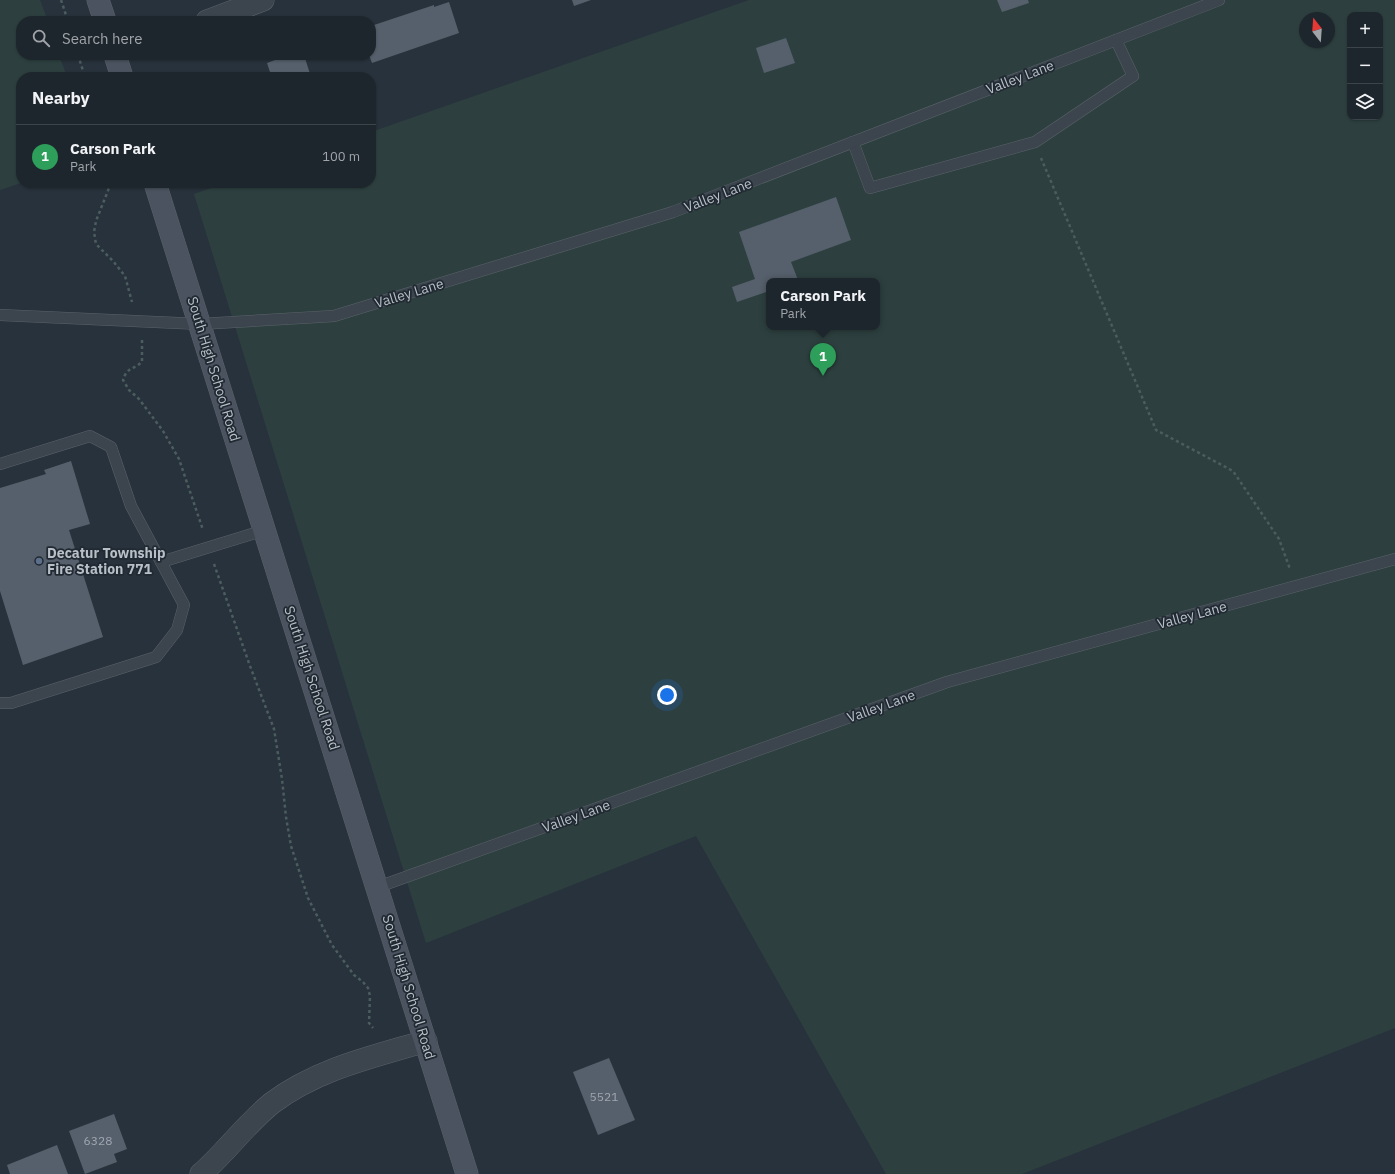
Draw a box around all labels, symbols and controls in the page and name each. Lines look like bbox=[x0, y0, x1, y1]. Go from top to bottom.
north arrow bbox=[1299, 12, 1335, 48]
map controls bbox=[1347, 12, 1383, 120]
button: + bbox=[1347, 12, 1383, 48]
search box bbox=[16, 16, 376, 60]
icon: search bbox=[30, 27, 52, 49]
text: Search here bbox=[62, 29, 142, 48]
button: − bbox=[1347, 48, 1383, 84]
street label: Valley Lane bbox=[984, 56, 1057, 98]
button: layers bbox=[1347, 84, 1383, 120]
text: Nearby bbox=[32, 87, 90, 109]
text: Carson Park bbox=[70, 139, 156, 158]
text: 1 bbox=[41, 148, 49, 165]
text: 100 m bbox=[322, 148, 360, 165]
text: Park bbox=[70, 158, 96, 175]
street label: Valley Lane bbox=[682, 174, 755, 216]
street label: Valley Lane bbox=[372, 274, 446, 312]
popup bbox=[766, 278, 880, 330]
text: Carson Park bbox=[780, 286, 866, 305]
street label: South High School Road bbox=[183, 295, 245, 443]
text: Park bbox=[780, 305, 806, 322]
pin: 1 bbox=[810, 343, 836, 376]
place label: Decatur Township Fire Station 771 bbox=[47, 544, 165, 578]
marker: Decatur Township Fire Station 771 bbox=[34, 556, 44, 566]
street label: Valley Lane bbox=[1155, 597, 1229, 633]
street label: South High School Road bbox=[280, 604, 344, 752]
your location bbox=[657, 685, 677, 705]
street label: Valley Lane bbox=[844, 685, 918, 727]
street label: Valley Lane bbox=[539, 795, 613, 837]
street label: South High School Road bbox=[378, 913, 440, 1061]
house number: 5521 bbox=[590, 1089, 618, 1104]
house number: 6328 bbox=[84, 1133, 112, 1148]

